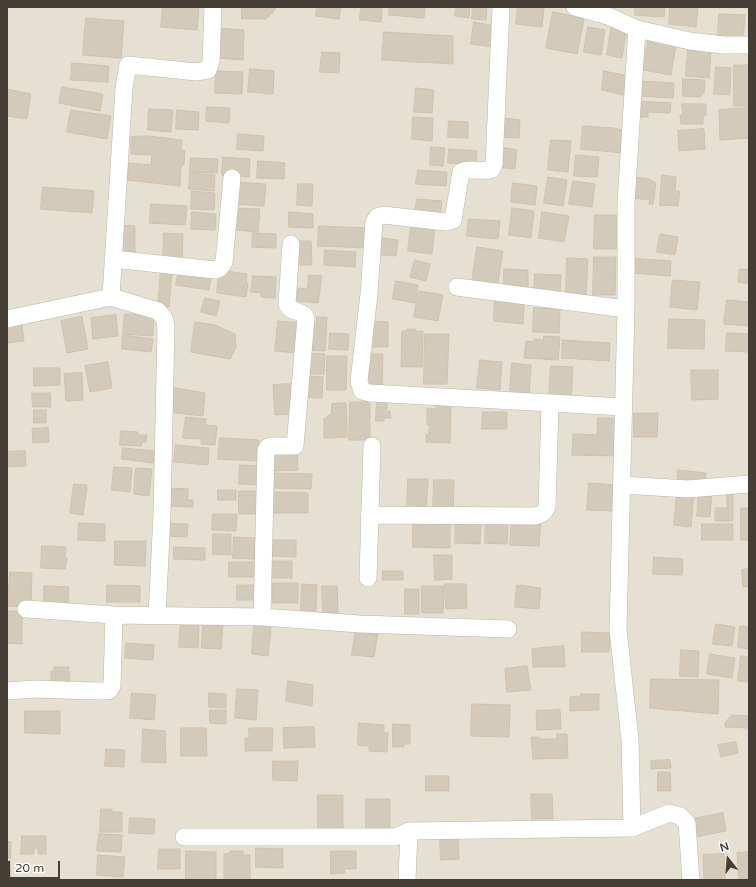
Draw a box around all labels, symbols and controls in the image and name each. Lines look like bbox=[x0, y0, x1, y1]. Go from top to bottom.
north arrow bbox=[708, 839, 748, 879]
text: N bbox=[718, 840, 730, 855]
scale bar bbox=[10, 853, 62, 879]
text: 20 m bbox=[15, 861, 44, 875]

